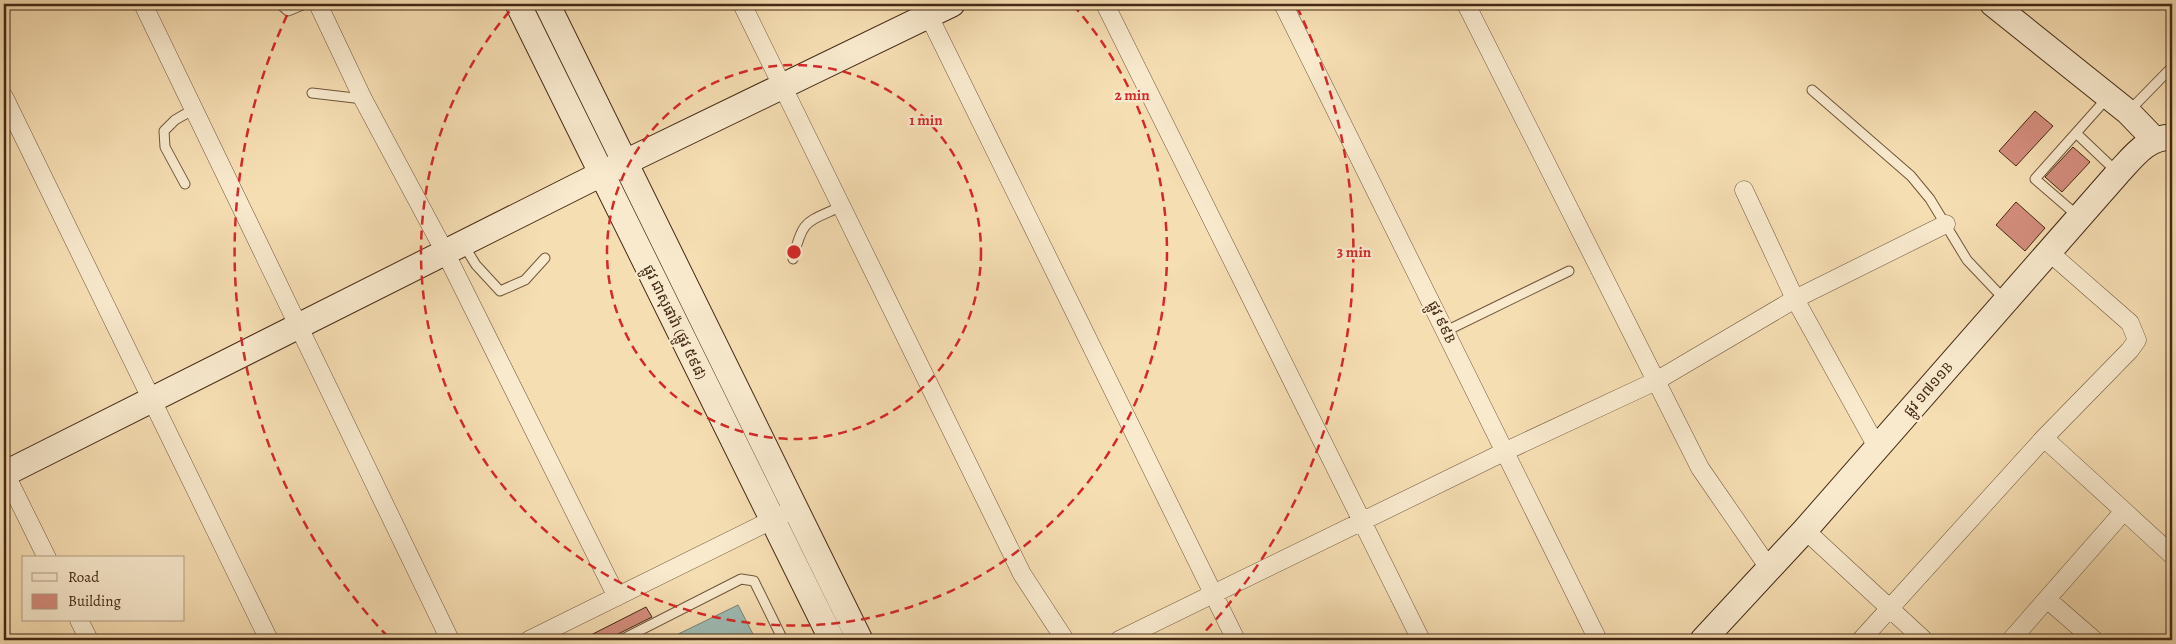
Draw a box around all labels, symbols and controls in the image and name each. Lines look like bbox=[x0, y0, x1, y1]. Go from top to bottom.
text: 2 min bbox=[1114, 85, 1150, 105]
text: 1 min bbox=[909, 110, 943, 130]
text: 3 min bbox=[1337, 242, 1372, 262]
centre of rings bbox=[785, 243, 803, 261]
street label: ផ្លូវ ជាសុផារ៉ា (ផ្លូវ ៥៩៨) bbox=[635, 261, 711, 384]
street label: ផ្លូវ ៩៩B bbox=[1420, 297, 1461, 348]
street label: ផ្លូវ ១៧១១B bbox=[1899, 357, 1960, 423]
legend bbox=[22, 556, 185, 622]
text: Road bbox=[68, 567, 100, 587]
text: Building bbox=[68, 591, 121, 611]

